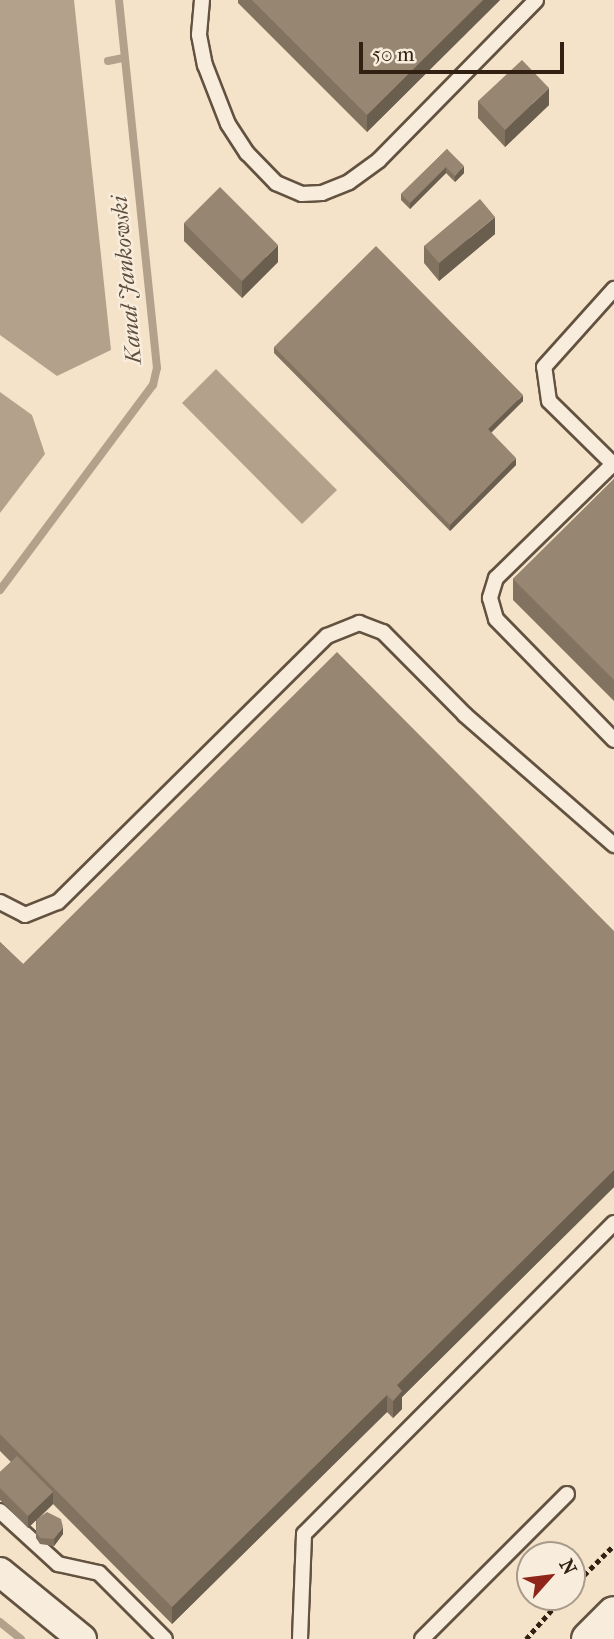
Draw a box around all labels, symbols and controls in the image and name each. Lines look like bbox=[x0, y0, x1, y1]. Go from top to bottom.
scale bar bbox=[362, 28, 567, 72]
text: 50 m bbox=[372, 42, 415, 66]
water label: Kanał Jankowski bbox=[106, 195, 148, 365]
north arrow bbox=[516, 1541, 586, 1611]
text: N bbox=[555, 1556, 581, 1579]

